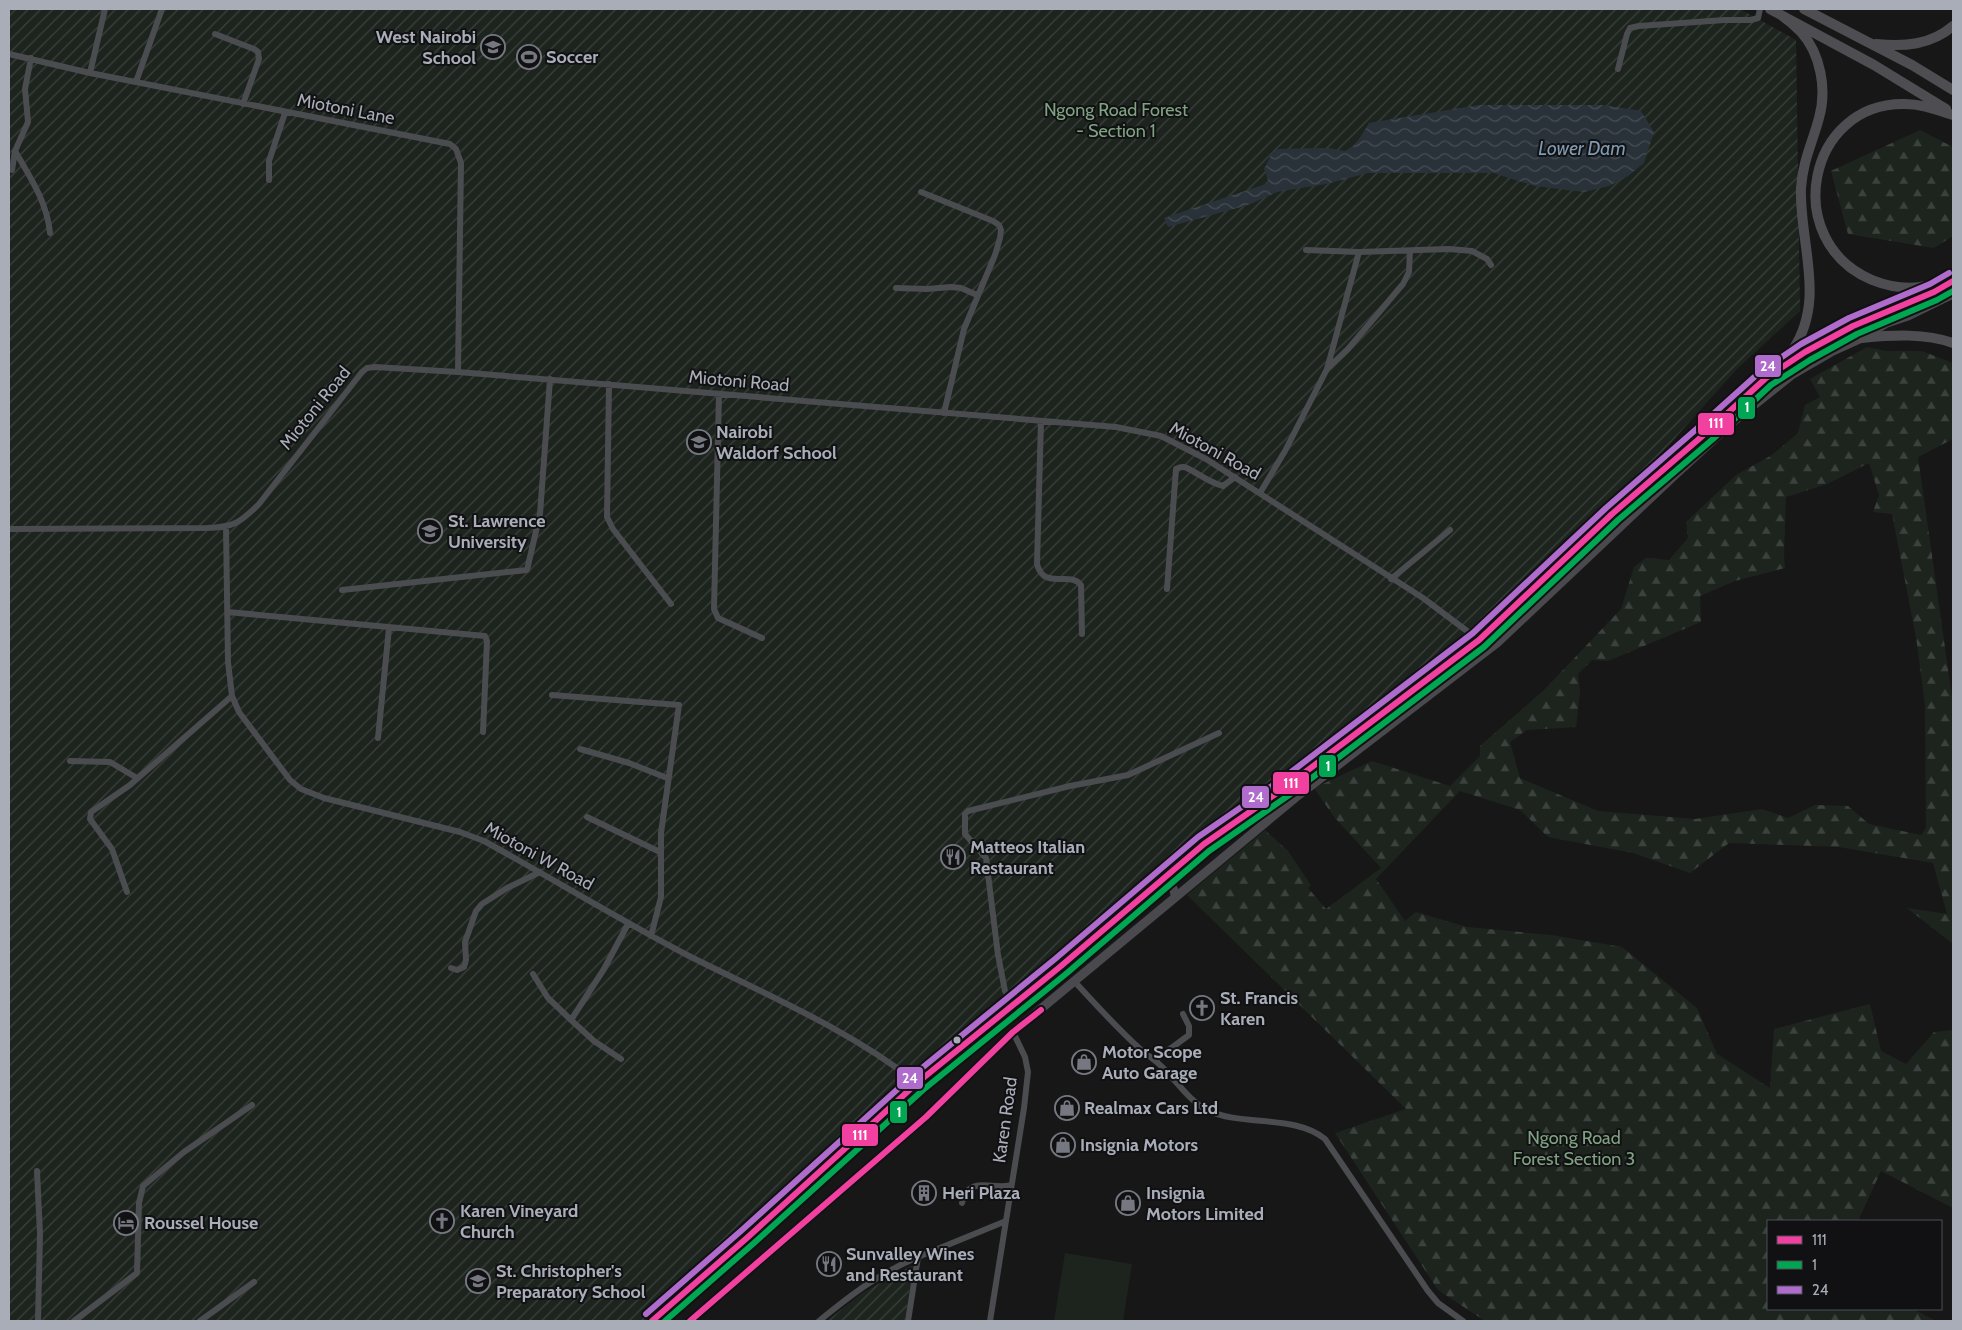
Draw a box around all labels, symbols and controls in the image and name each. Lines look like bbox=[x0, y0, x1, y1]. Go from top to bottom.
place label: West Nairobi School bbox=[376, 26, 476, 69]
school or university icon: West Nairobi School bbox=[480, 34, 506, 60]
sports icon: Soccer bbox=[516, 44, 542, 70]
place label: Soccer bbox=[546, 46, 598, 68]
street label: Miotoni Lane bbox=[295, 89, 397, 129]
park label: Ngong Road Forest - Section 1 bbox=[1044, 99, 1188, 142]
water label: Lower Dam bbox=[1538, 137, 1626, 160]
line badge: 24 bbox=[1754, 354, 1782, 378]
text: 24 bbox=[1760, 357, 1776, 375]
street label: Miotoni Road bbox=[275, 362, 355, 454]
street label: Miotoni Road bbox=[688, 366, 790, 396]
line badge: 1 bbox=[1737, 396, 1756, 420]
text: 1 bbox=[1744, 398, 1750, 416]
line badge: 111 bbox=[1697, 412, 1735, 436]
text: 111 bbox=[1708, 414, 1724, 432]
street label: Miotoni Road bbox=[1166, 417, 1264, 485]
place label: Nairobi Waldorf School bbox=[716, 421, 837, 464]
school or university icon: Nairobi Waldorf School bbox=[686, 429, 712, 455]
place label: St. Lawrence University bbox=[448, 510, 546, 553]
school or university icon: St. Lawrence University bbox=[417, 518, 443, 544]
line badge: 1 bbox=[1318, 754, 1337, 778]
text: 1 bbox=[1325, 757, 1331, 775]
line badge: 111 bbox=[1272, 771, 1310, 795]
text: 111 bbox=[1283, 774, 1299, 792]
line badge: 24 bbox=[1241, 785, 1270, 809]
text: 24 bbox=[1248, 788, 1264, 806]
street label: Miotoni W Road bbox=[480, 817, 598, 895]
place label: Matteos Italian Restaurant bbox=[970, 836, 1085, 879]
restaurant icon: Matteos Italian Restaurant bbox=[940, 844, 966, 870]
place label: St. Francis Karen bbox=[1220, 987, 1299, 1030]
church icon: St. Francis Karen bbox=[1189, 995, 1215, 1021]
unlabelled marker bbox=[952, 1035, 962, 1045]
place label: Motor Scope Auto Garage bbox=[1102, 1041, 1202, 1084]
shop icon: Motor Scope Auto Garage bbox=[1071, 1049, 1097, 1075]
line badge: 24 bbox=[896, 1066, 924, 1090]
text: 24 bbox=[902, 1069, 918, 1087]
street label: Karen Road bbox=[988, 1076, 1022, 1164]
shop icon: Realmax Cars Ltd bbox=[1054, 1095, 1080, 1121]
place label: Realmax Cars Ltd bbox=[1084, 1097, 1218, 1119]
line badge: 1 bbox=[889, 1100, 908, 1124]
text: 1 bbox=[896, 1103, 902, 1121]
line badge: 111 bbox=[841, 1123, 879, 1147]
text: 111 bbox=[852, 1126, 868, 1144]
park label: Ngong Road Forest Section 3 bbox=[1513, 1127, 1635, 1170]
shop icon: Insignia Motors bbox=[1050, 1132, 1076, 1158]
place label: Insignia Motors bbox=[1080, 1134, 1198, 1156]
building icon: Heri Plaza bbox=[911, 1180, 937, 1206]
place label: Heri Plaza bbox=[942, 1182, 1020, 1204]
place label: Insignia Motors Limited bbox=[1146, 1182, 1264, 1225]
shop icon: Insignia Motors Limited bbox=[1115, 1190, 1141, 1216]
place label: Karen Vineyard Church bbox=[460, 1200, 578, 1243]
church icon: Karen Vineyard Church bbox=[429, 1208, 455, 1234]
hotel icon: Roussel House bbox=[113, 1210, 139, 1236]
place label: Roussel House bbox=[144, 1212, 258, 1234]
legend bbox=[1767, 1220, 1942, 1310]
text: 111 bbox=[1812, 1231, 1827, 1249]
place label: Sunvalley Wines and Restaurant bbox=[846, 1243, 975, 1286]
restaurant icon: Sunvalley Wines and Restaurant bbox=[816, 1251, 842, 1277]
text: 1 bbox=[1812, 1256, 1817, 1274]
place label: St. Christopher's Preparatory School bbox=[496, 1260, 646, 1303]
school or university icon: St. Christopher's Preparatory School bbox=[465, 1268, 491, 1294]
text: 24 bbox=[1812, 1281, 1829, 1299]

